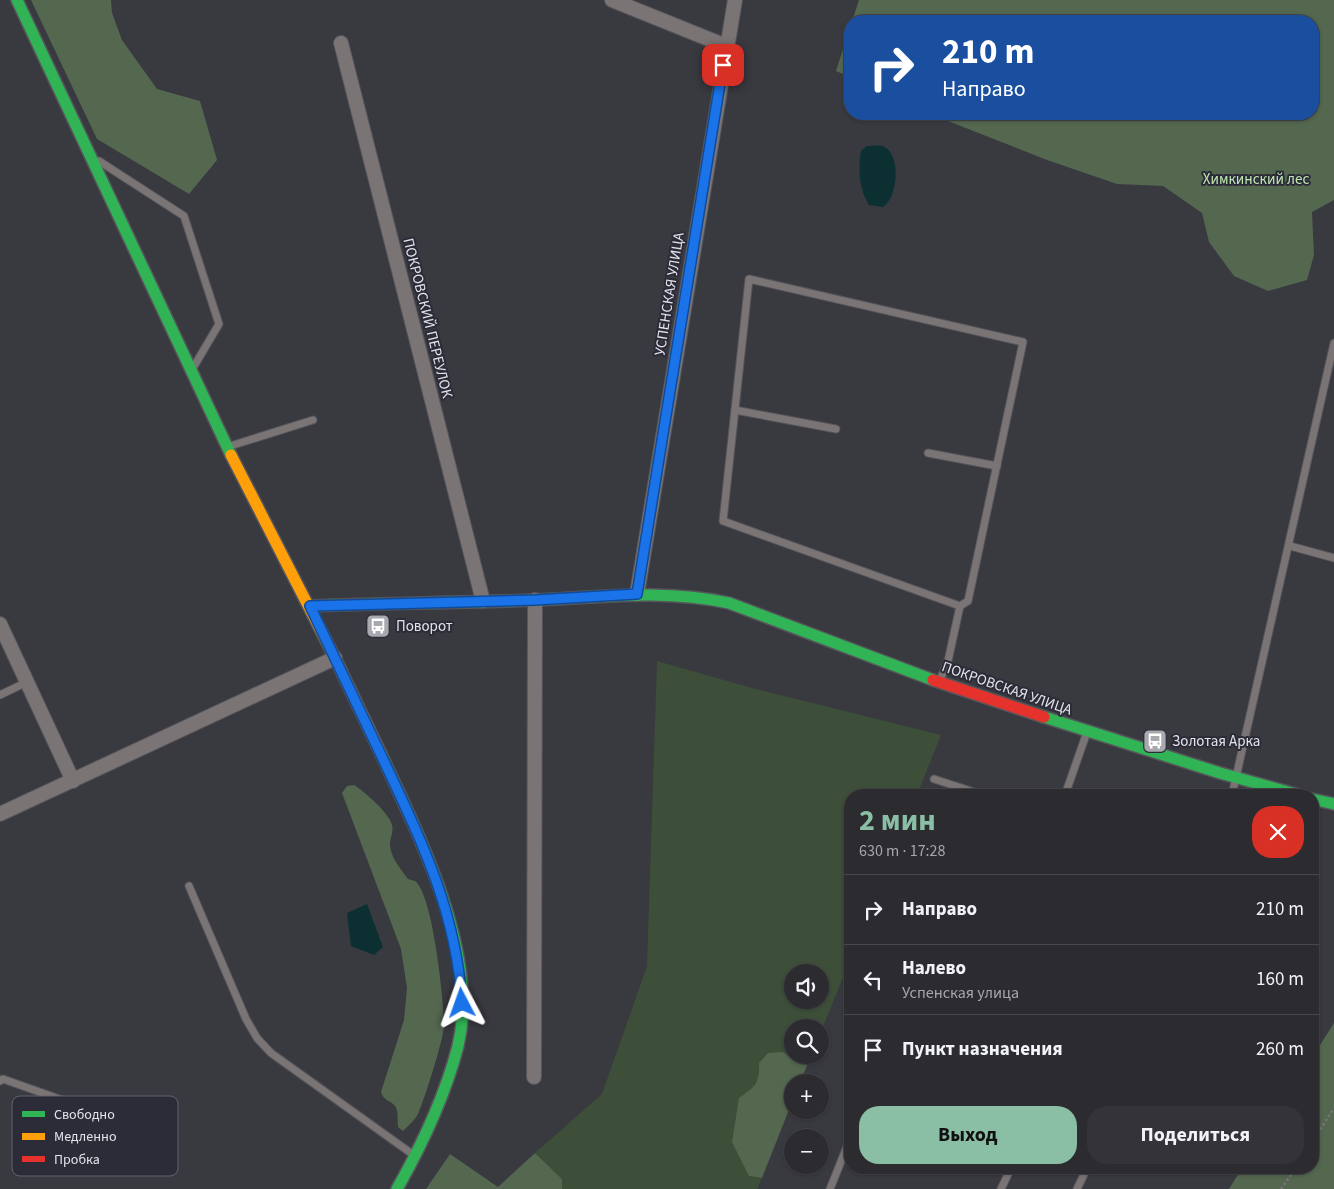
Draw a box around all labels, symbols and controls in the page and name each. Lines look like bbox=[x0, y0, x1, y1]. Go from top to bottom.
text: 210 m bbox=[942, 27, 1034, 77]
icon: right bbox=[859, 35, 924, 100]
pin bbox=[702, 44, 744, 86]
icon: arrive bbox=[709, 51, 737, 79]
text: Направо bbox=[942, 73, 1026, 105]
park label: Химкинский лес bbox=[1203, 169, 1309, 190]
street label: УСПЕНСКАЯ УЛИЦА bbox=[649, 230, 690, 357]
street label: ПОКРОВСКИЙ ПЕРЕУЛОК bbox=[397, 236, 458, 401]
bus stop icon: Поворот bbox=[365, 613, 391, 639]
place label: Поворот bbox=[396, 616, 453, 637]
street label: ПОКРОВСКАЯ УЛИЦА bbox=[939, 656, 1076, 721]
bus stop icon: Золотая Арка bbox=[1142, 728, 1168, 754]
place label: Золотая Арка bbox=[1172, 731, 1260, 752]
text: 2 мин bbox=[859, 799, 936, 842]
button: close bbox=[1252, 806, 1304, 858]
text: 630 m · 17:28 bbox=[859, 840, 946, 862]
icon: right bbox=[859, 896, 887, 924]
text: Направо bbox=[902, 896, 977, 923]
text: 210 m bbox=[1256, 896, 1304, 923]
text: Налево bbox=[902, 955, 966, 982]
map controls bbox=[784, 964, 829, 1174]
button: sound bbox=[784, 964, 829, 1009]
icon: left bbox=[859, 966, 887, 994]
text: 160 m bbox=[1256, 966, 1304, 993]
position arrow bbox=[435, 976, 487, 1028]
text: Успенская улица bbox=[902, 982, 1019, 1004]
button: search bbox=[784, 1019, 829, 1064]
icon: arrive bbox=[859, 1036, 887, 1064]
text: Пункт назначения bbox=[902, 1036, 1063, 1063]
text: 260 m bbox=[1256, 1036, 1304, 1063]
button: + bbox=[784, 1074, 829, 1119]
legend bbox=[12, 1096, 178, 1176]
text: Свободно bbox=[54, 1105, 115, 1125]
button: Выход bbox=[859, 1106, 1077, 1164]
button: Поделиться bbox=[1087, 1106, 1304, 1164]
text: Медленно bbox=[54, 1127, 117, 1147]
button: − bbox=[784, 1129, 829, 1174]
text: Пробка bbox=[54, 1150, 100, 1170]

